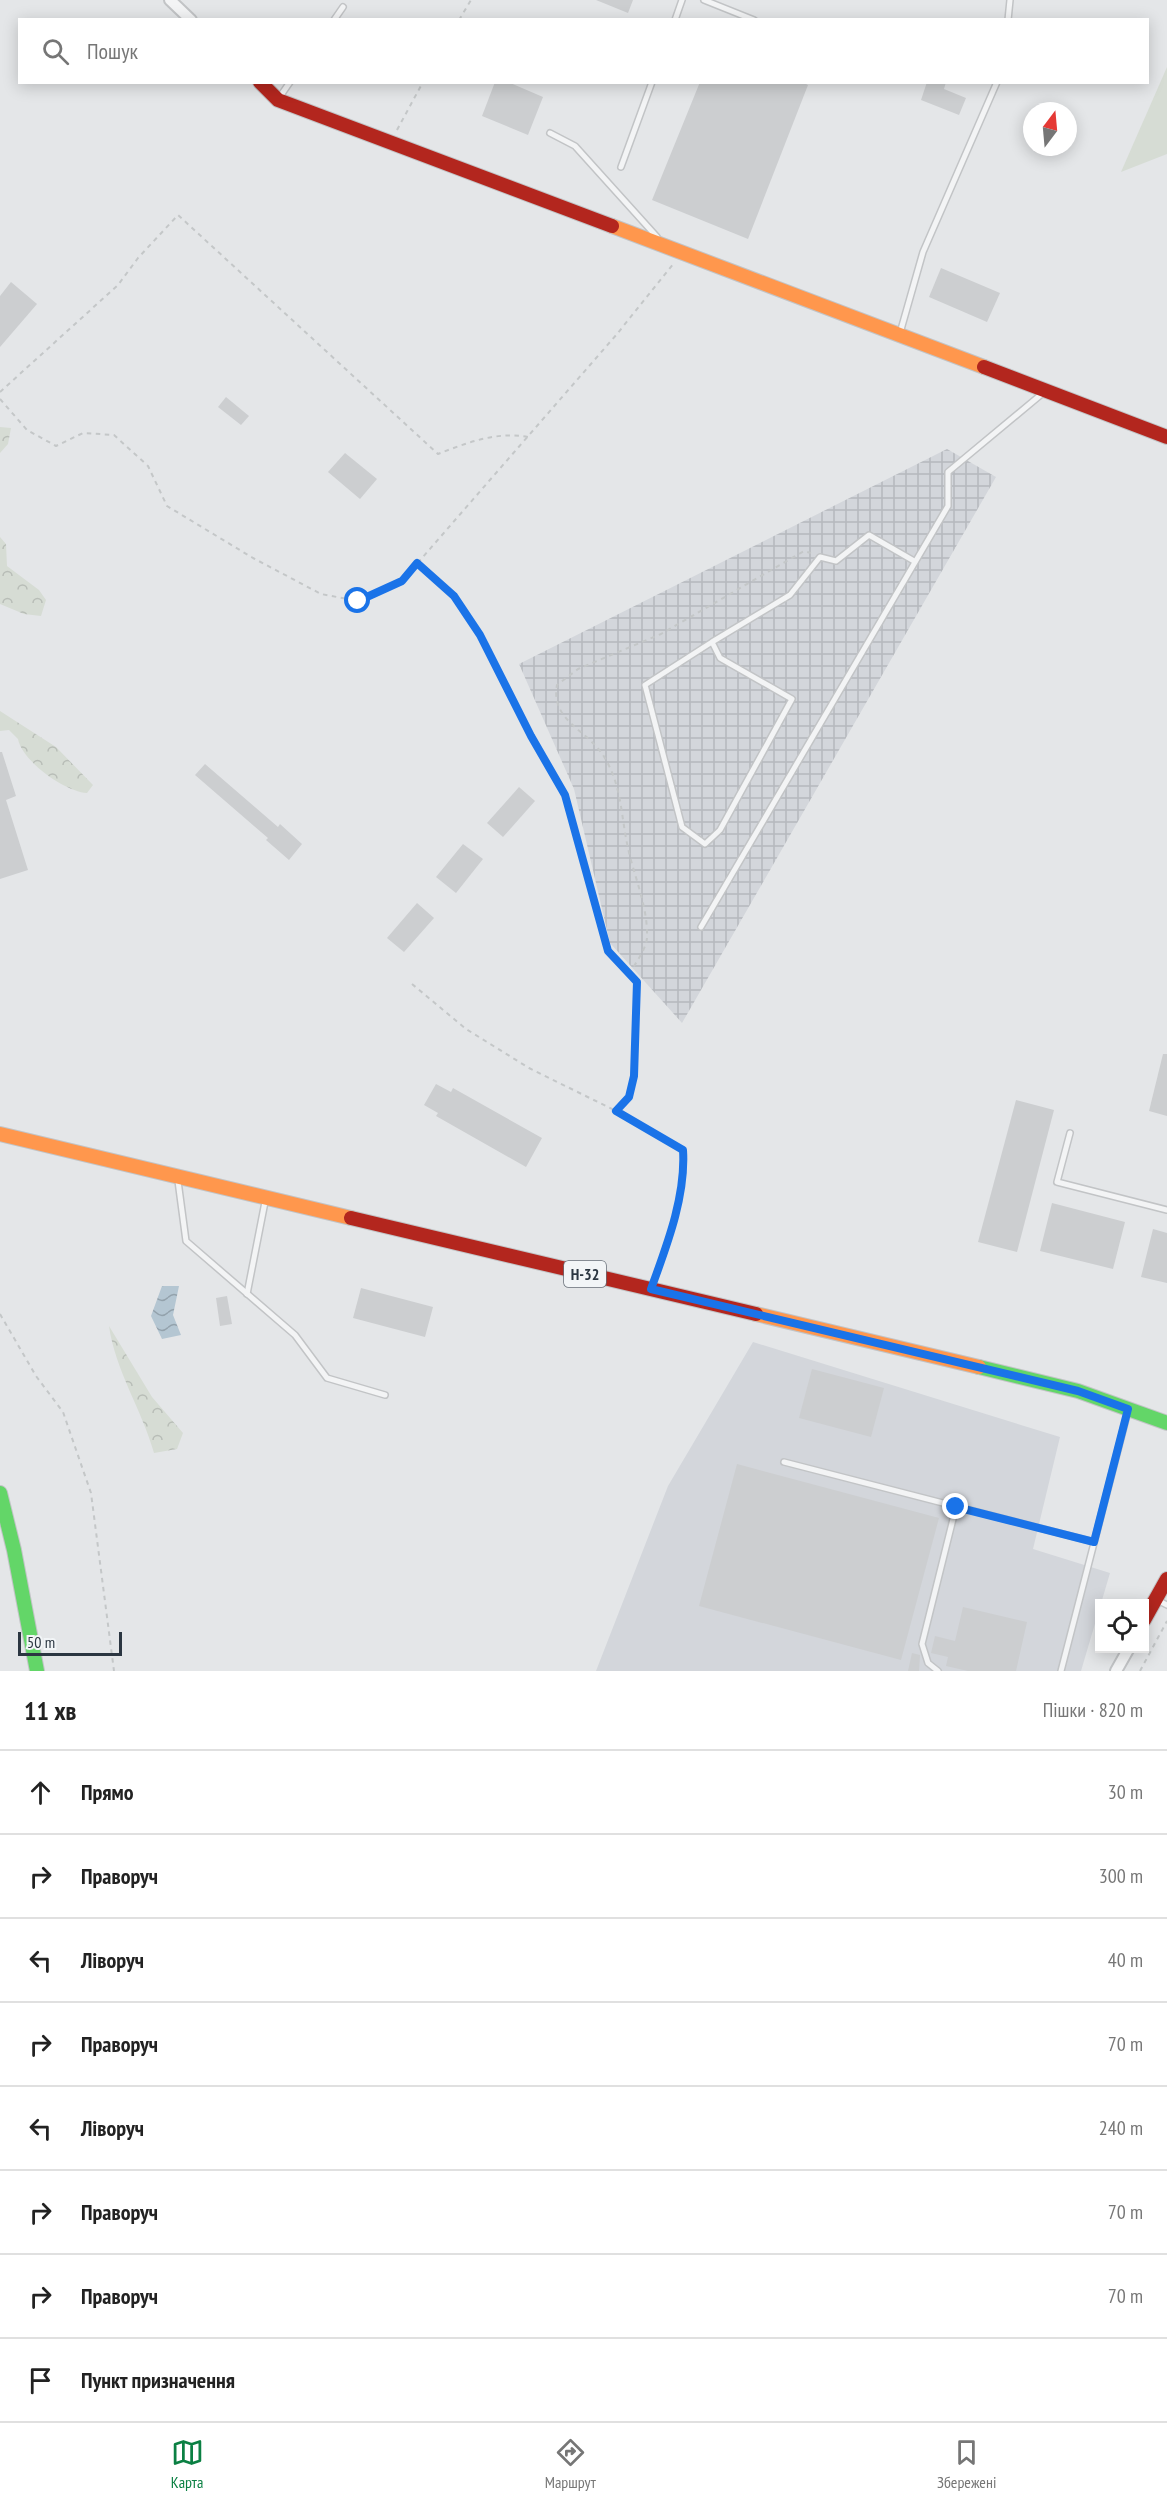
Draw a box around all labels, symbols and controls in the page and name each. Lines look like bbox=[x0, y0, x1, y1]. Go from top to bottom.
search box bbox=[18, 18, 1149, 84]
icon: search bbox=[39, 35, 72, 68]
text: Пошук bbox=[87, 37, 138, 65]
north arrow bbox=[1023, 102, 1077, 156]
route start bbox=[344, 587, 370, 613]
road number: Н-32 bbox=[564, 1261, 606, 1287]
route end bbox=[942, 1493, 968, 1519]
map controls bbox=[1095, 1599, 1149, 1653]
button: locate bbox=[1095, 1599, 1149, 1653]
scale bar bbox=[18, 1629, 122, 1656]
text: 50 m bbox=[27, 1632, 55, 1652]
text: 11 хв bbox=[24, 1694, 76, 1727]
text: Пішки · 820 m bbox=[1043, 1697, 1143, 1723]
icon: ahead bbox=[24, 1776, 57, 1809]
text: Прямо bbox=[81, 1778, 134, 1806]
text: 30 m bbox=[1108, 1779, 1143, 1805]
icon: right bbox=[24, 1860, 57, 1893]
text: Праворуч bbox=[81, 1862, 158, 1890]
text: 300 m bbox=[1099, 1863, 1143, 1889]
icon: left bbox=[24, 1944, 57, 1977]
text: Ліворуч bbox=[81, 1946, 144, 1974]
text: 40 m bbox=[1108, 1947, 1143, 1973]
icon: right bbox=[24, 2028, 57, 2061]
text: Праворуч bbox=[81, 2030, 158, 2058]
text: 70 m bbox=[1108, 2031, 1143, 2057]
icon: left bbox=[24, 2112, 57, 2145]
text: Ліворуч bbox=[81, 2114, 144, 2142]
text: 240 m bbox=[1099, 2115, 1143, 2141]
icon: right bbox=[24, 2196, 57, 2229]
text: Праворуч bbox=[81, 2198, 158, 2226]
text: 70 m bbox=[1108, 2199, 1143, 2225]
icon: right bbox=[24, 2280, 57, 2313]
text: Праворуч bbox=[81, 2282, 158, 2310]
text: 70 m bbox=[1108, 2283, 1143, 2309]
icon: arrive bbox=[24, 2364, 57, 2397]
text: Пункт призначення bbox=[81, 2366, 235, 2394]
tab: Карта bbox=[171, 2436, 204, 2492]
tab: Маршрут bbox=[545, 2436, 596, 2492]
tab: Збережені bbox=[937, 2436, 996, 2492]

